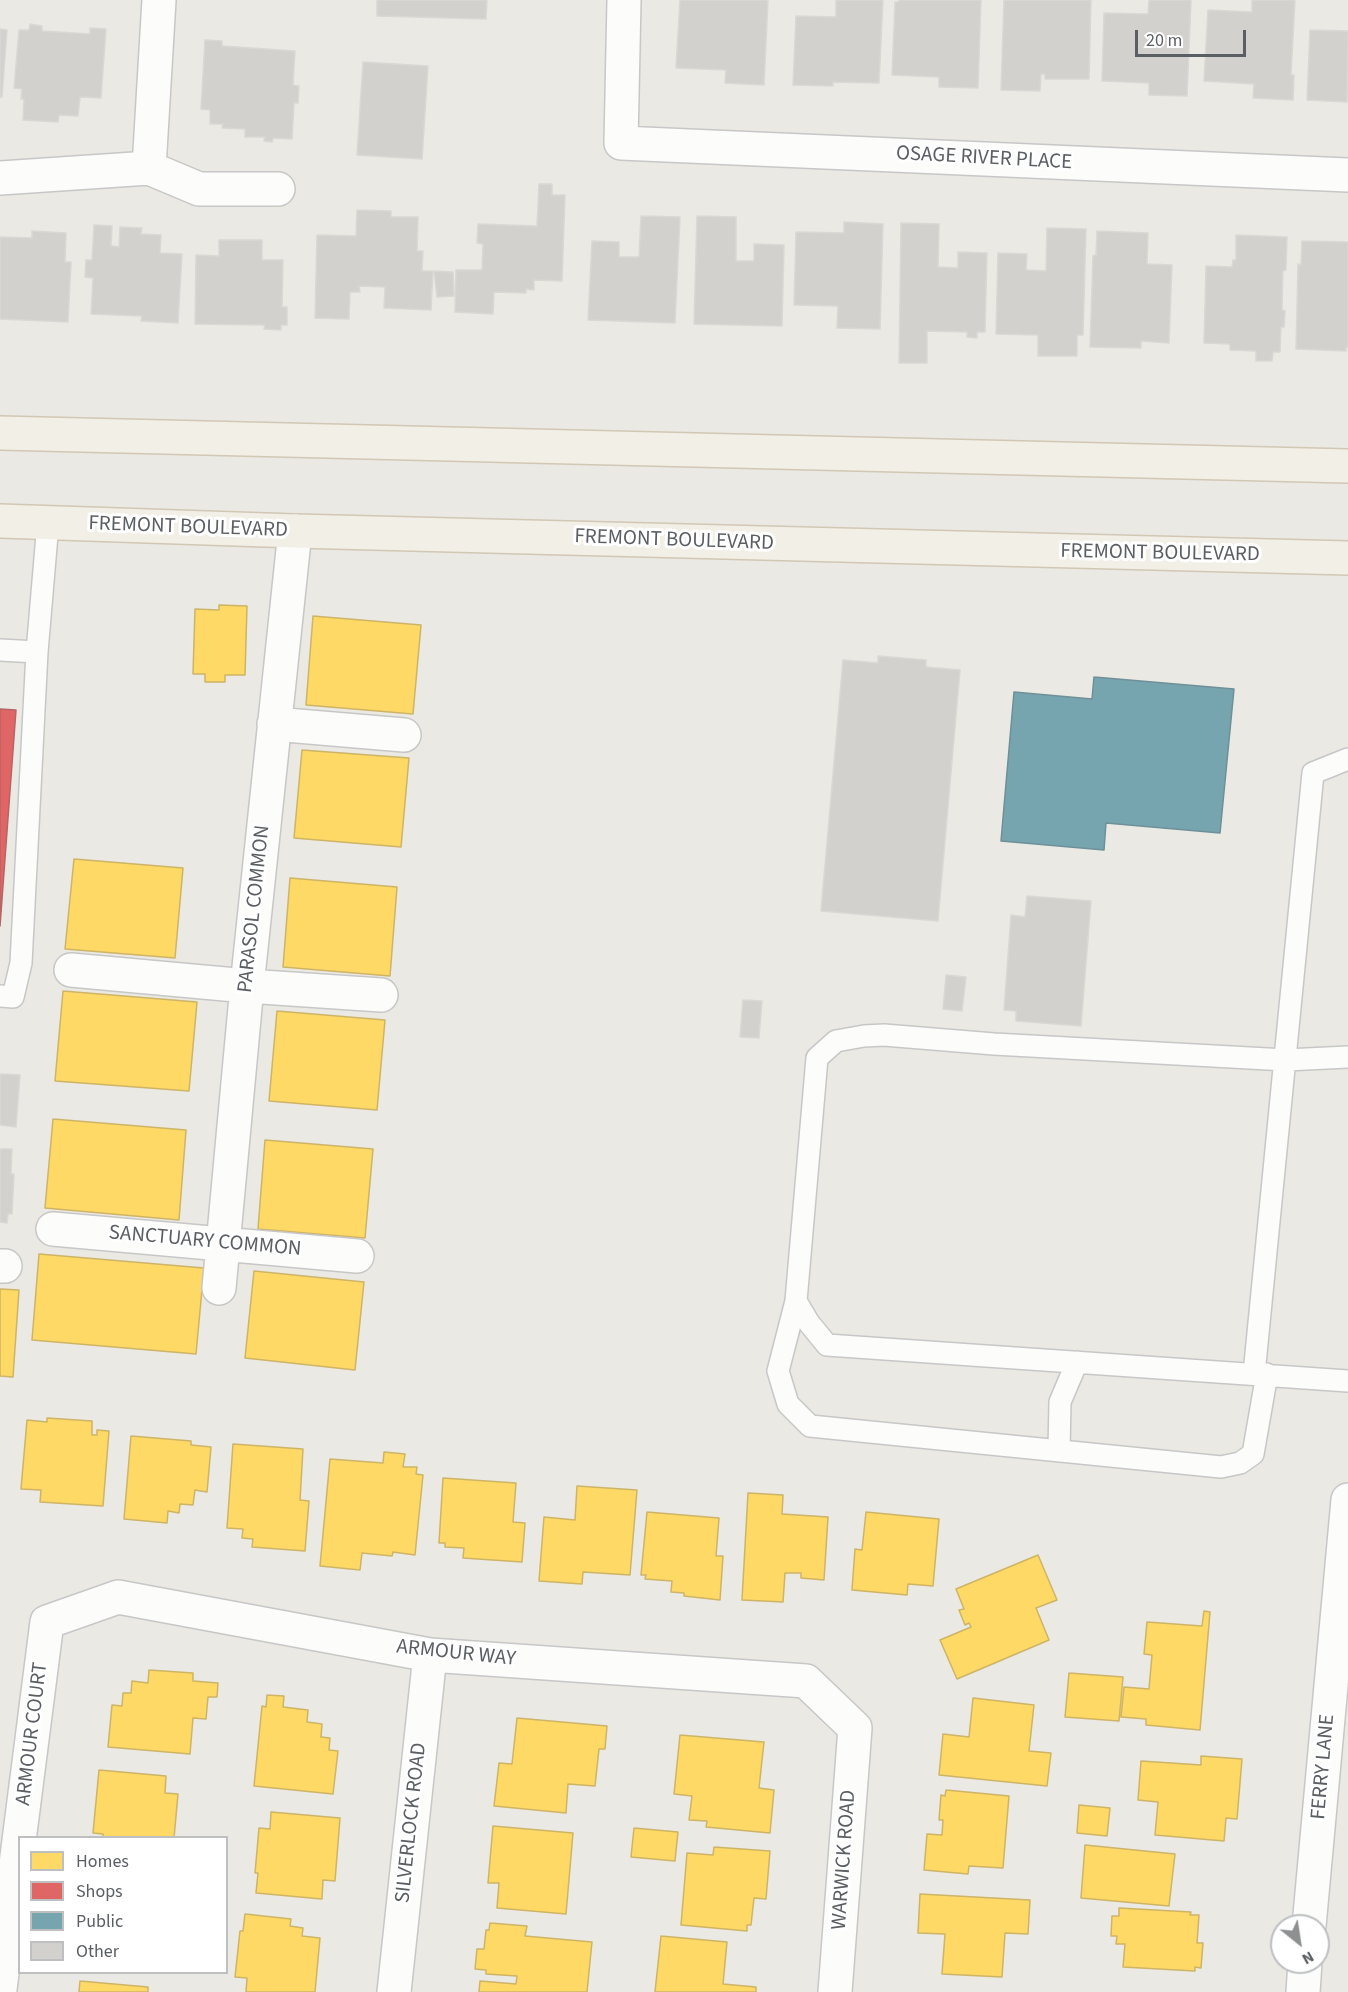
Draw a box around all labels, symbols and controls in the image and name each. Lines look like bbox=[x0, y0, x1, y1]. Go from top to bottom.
scale bar bbox=[1138, 18, 1249, 56]
text: 20 m bbox=[1146, 28, 1182, 53]
street label: OSAGE RIVER PLACE bbox=[895, 142, 1073, 176]
street label: FREMONT BOULEVARD bbox=[88, 512, 288, 544]
street label: FREMONT BOULEVARD bbox=[574, 525, 774, 557]
street label: FREMONT BOULEVARD bbox=[1060, 540, 1260, 568]
street label: PARASOL COMMON bbox=[234, 824, 276, 994]
street label: SANCTUARY COMMON bbox=[108, 1221, 302, 1263]
street label: ARMOUR WAY bbox=[395, 1635, 517, 1673]
street label: ARMOUR COURT bbox=[12, 1661, 54, 1807]
street label: FERRY LANE bbox=[1307, 1713, 1341, 1821]
street label: SILVERLOCK ROAD bbox=[391, 1742, 433, 1904]
street label: WARWICK ROAD bbox=[828, 1789, 862, 1931]
legend bbox=[18, 1836, 228, 1974]
text: Homes bbox=[76, 1849, 129, 1874]
text: Shops bbox=[76, 1879, 123, 1904]
text: Public bbox=[76, 1909, 123, 1934]
north arrow bbox=[1270, 1914, 1330, 1974]
text: Other bbox=[76, 1939, 119, 1964]
text: N bbox=[1298, 1946, 1318, 1970]

